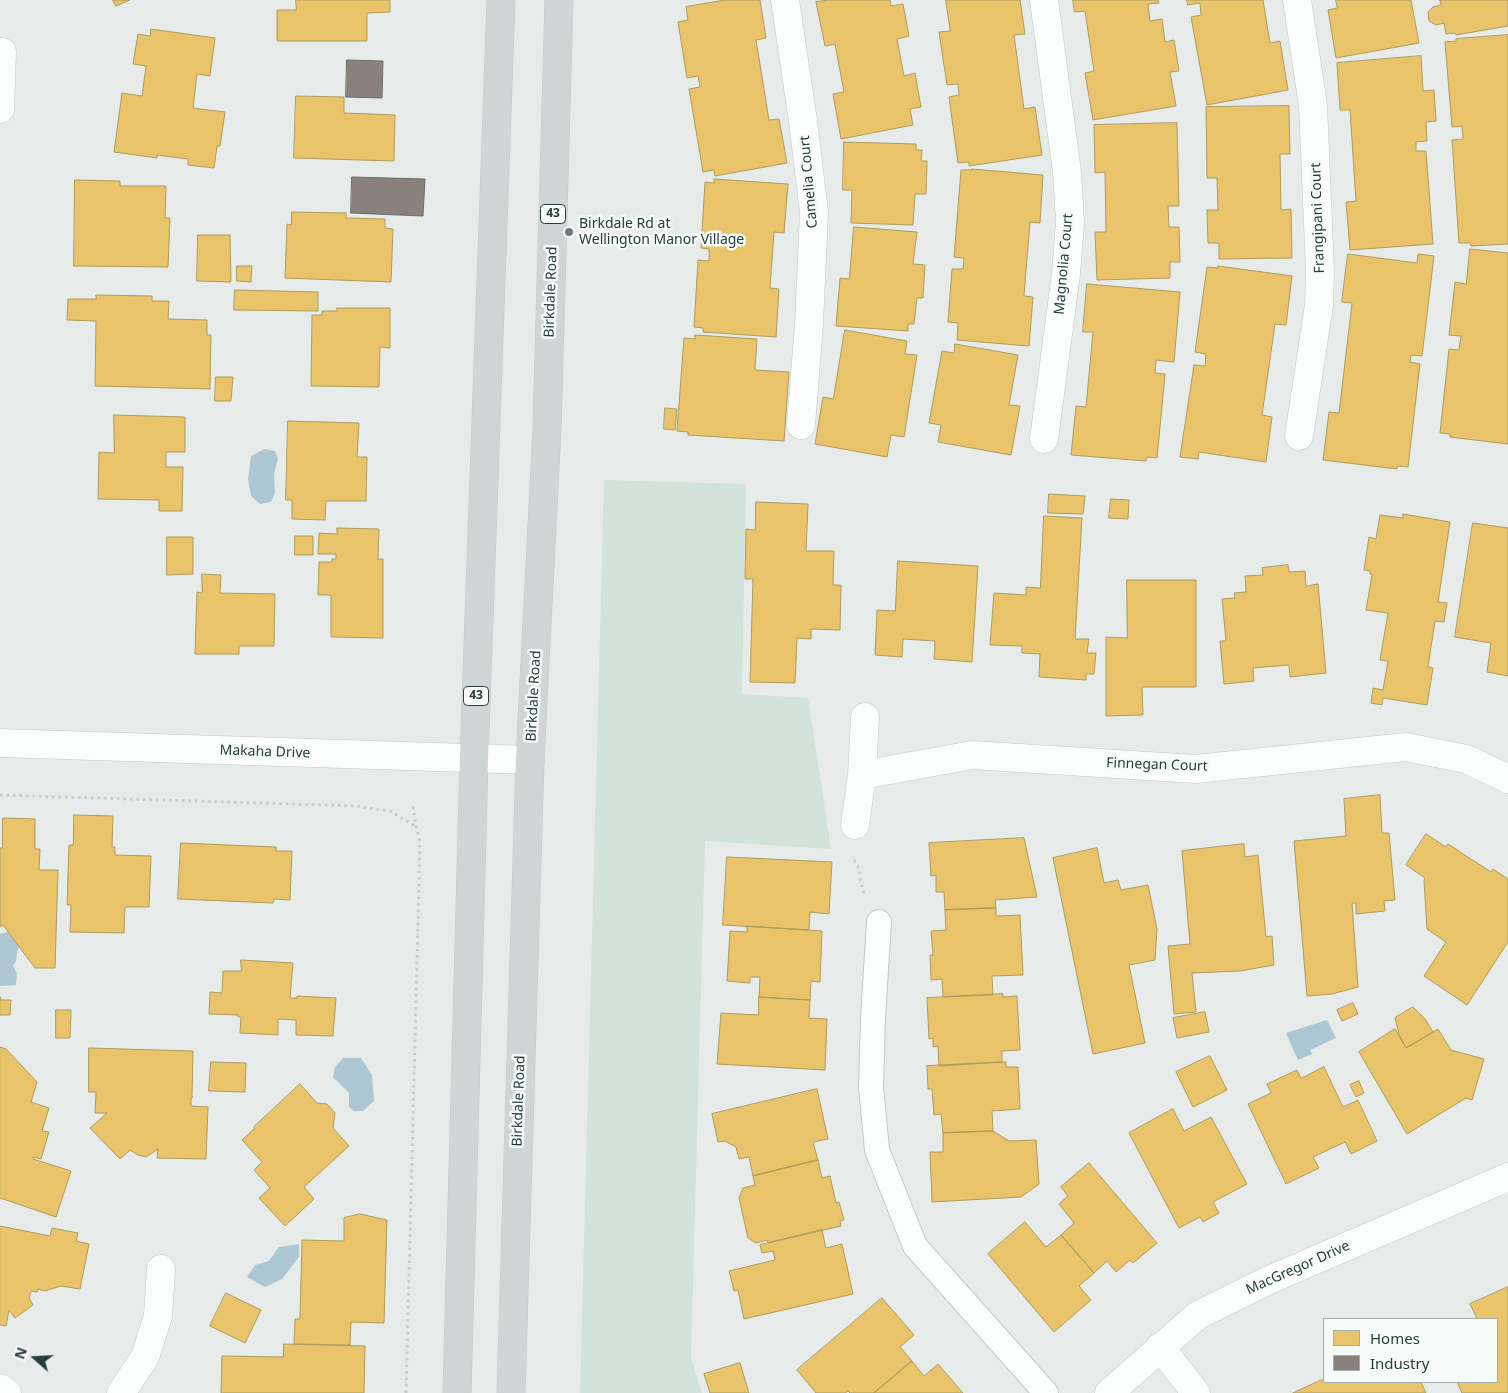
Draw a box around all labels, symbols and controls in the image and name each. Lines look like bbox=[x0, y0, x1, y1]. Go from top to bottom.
street label: Camelia Court bbox=[797, 135, 821, 229]
street label: Frangipani Court bbox=[1308, 162, 1328, 274]
road number: 43 bbox=[540, 204, 566, 223]
street label: Magnolia Court bbox=[1051, 213, 1077, 315]
place label: Birkdale Rd at Wellington Manor Village bbox=[579, 216, 744, 248]
marker: Birkdale Rd at Wellington Manor Village bbox=[563, 226, 575, 238]
street label: Birkdale Road bbox=[541, 246, 561, 338]
street label: Birkdale Road bbox=[523, 650, 545, 742]
road number: 43 bbox=[464, 686, 488, 706]
street label: Makaha Drive bbox=[219, 742, 311, 762]
street label: Finnegan Court bbox=[1106, 755, 1208, 775]
street label: Birkdale Road bbox=[509, 1055, 529, 1147]
street label: MacGregor Drive bbox=[1243, 1238, 1353, 1298]
legend bbox=[1323, 1318, 1498, 1383]
text: Homes bbox=[1370, 1328, 1420, 1348]
north arrow bbox=[10, 1333, 60, 1383]
text: N bbox=[10, 1344, 31, 1361]
text: Industry bbox=[1370, 1353, 1429, 1373]

